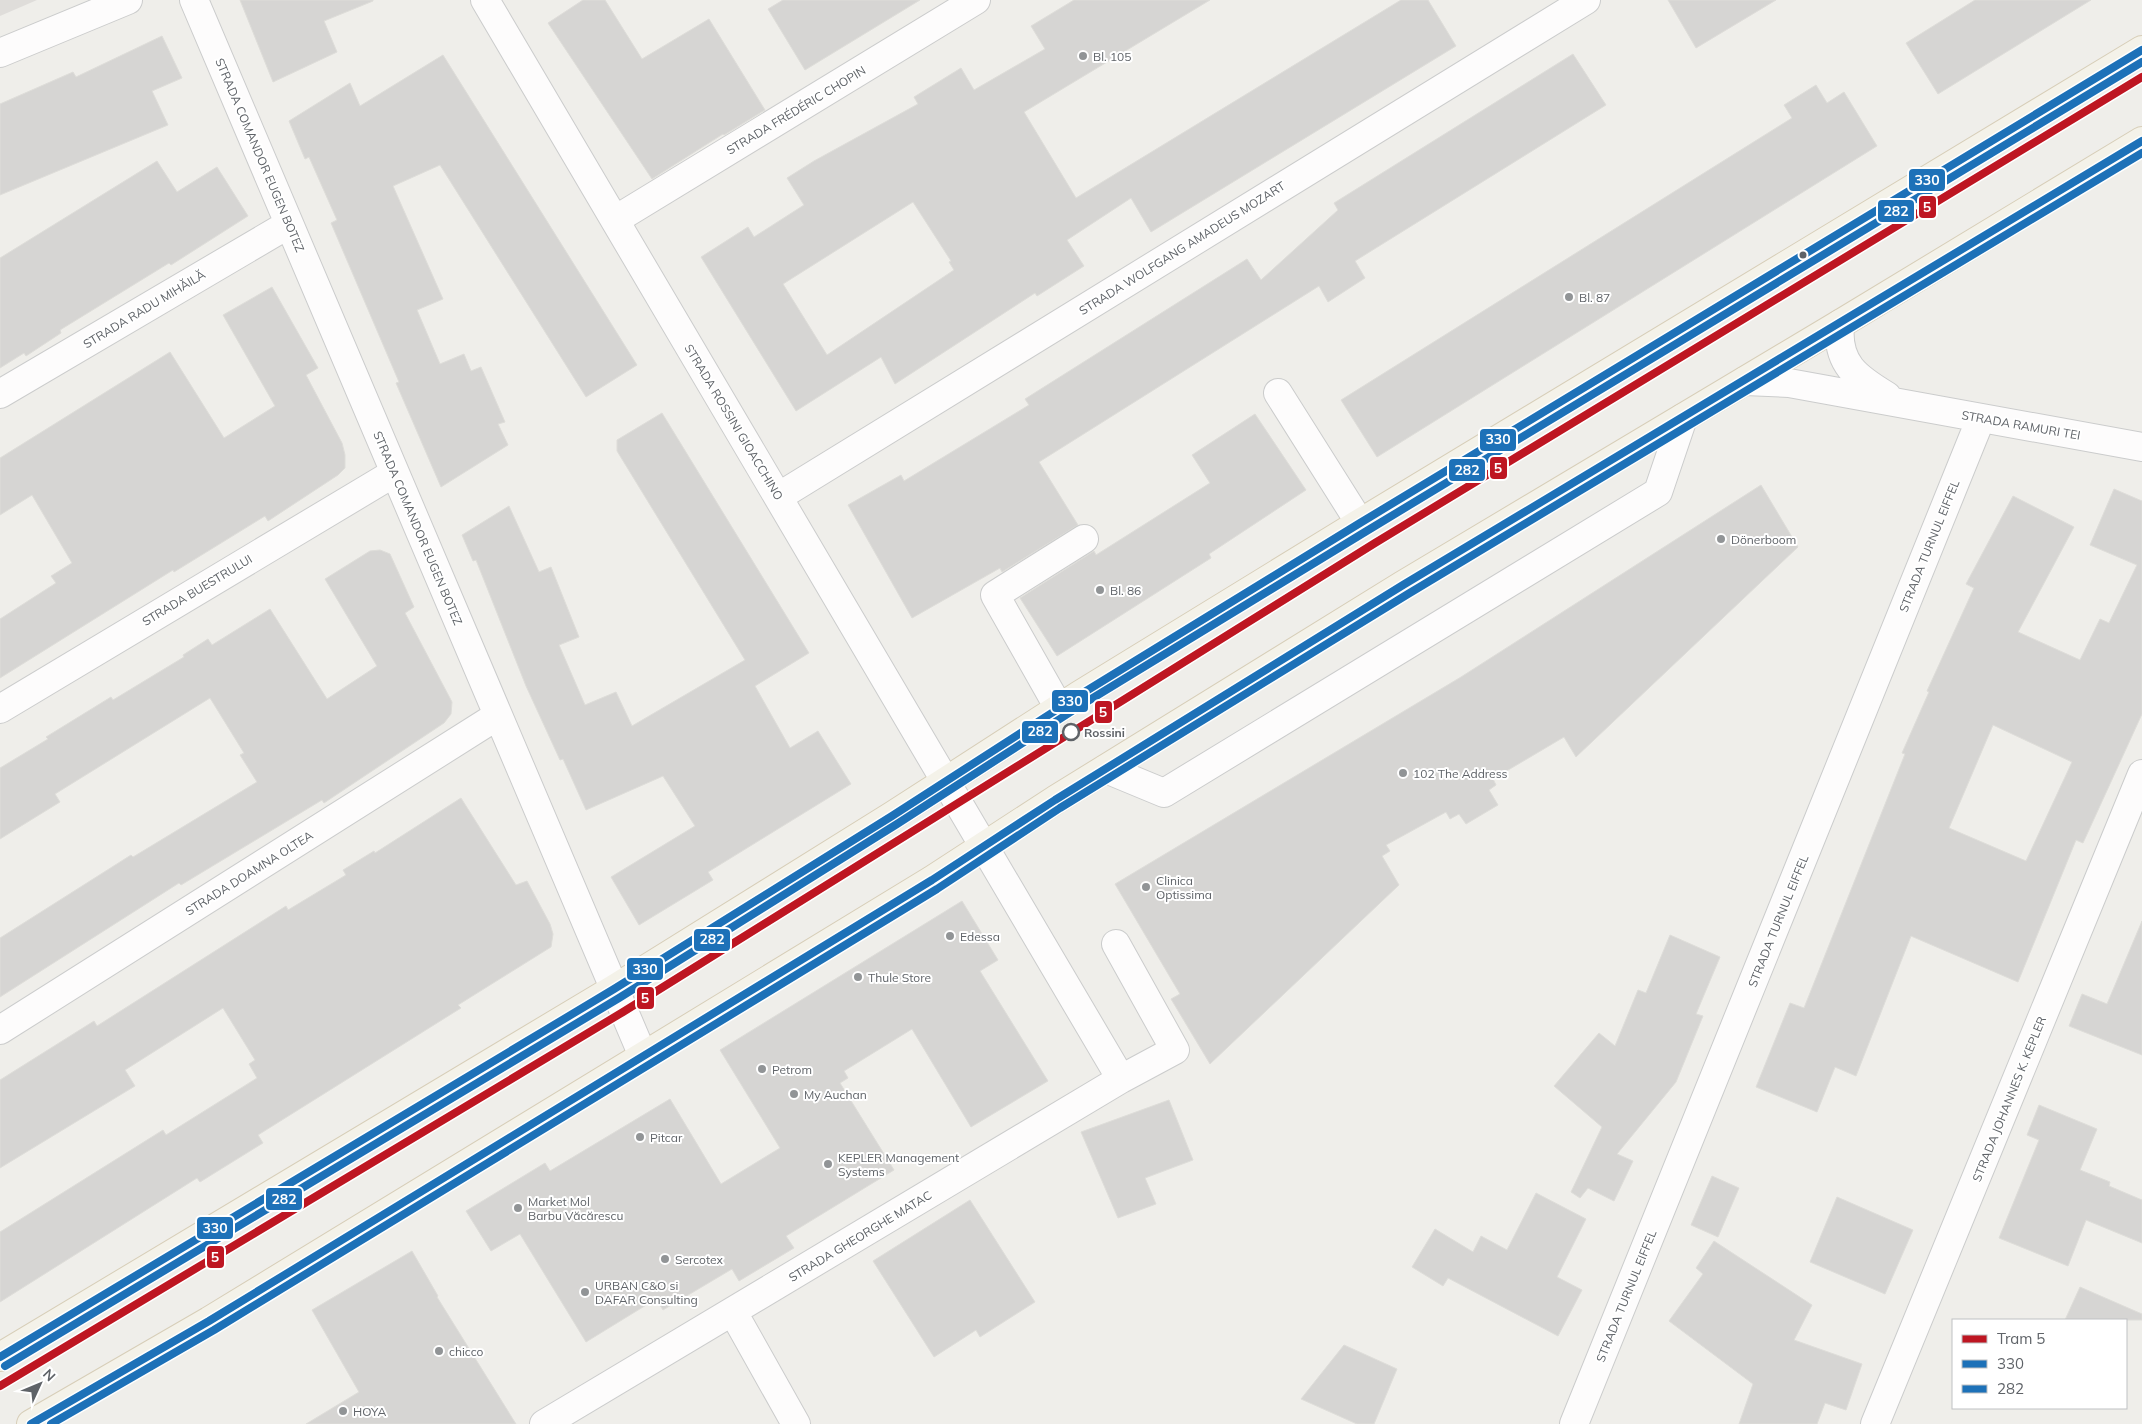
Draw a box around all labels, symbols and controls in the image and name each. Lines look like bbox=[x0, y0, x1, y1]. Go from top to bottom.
place label: Bl. 105 bbox=[1093, 49, 1131, 64]
marker: Bl. 105 bbox=[1077, 50, 1089, 62]
street label: STRADA COMANDOR EUGEN BOTEZ bbox=[212, 56, 308, 254]
street label: STRADA FRÉDÉRIC CHOPIN bbox=[724, 62, 868, 158]
line badge: 330 bbox=[1908, 168, 1946, 192]
text: 330 bbox=[1914, 171, 1940, 189]
street label: STRADA WOLFGANG AMADEUS MOZART bbox=[1076, 178, 1288, 318]
line badge: 5 bbox=[1918, 195, 1937, 219]
text: 5 bbox=[1923, 198, 1931, 216]
line badge: 282 bbox=[1877, 199, 1915, 223]
text: 282 bbox=[1883, 202, 1909, 220]
unlabelled marker bbox=[1798, 250, 1808, 260]
street label: STRADA RADU MIHĂILĂ bbox=[80, 266, 208, 351]
place label: Bl. 87 bbox=[1579, 290, 1610, 305]
marker: Bl. 87 bbox=[1563, 291, 1575, 303]
street label: STRADA ROSSINI GIOACCHINO bbox=[681, 341, 787, 503]
street label: STRADA RAMURI TEI bbox=[1960, 407, 2082, 443]
line badge: 330 bbox=[1479, 428, 1517, 452]
street label: STRADA COMANDOR EUGEN BOTEZ bbox=[370, 429, 466, 627]
text: 330 bbox=[1485, 430, 1511, 448]
line badge: 5 bbox=[1489, 456, 1508, 480]
line badge: 282 bbox=[1448, 458, 1486, 482]
text: 5 bbox=[1494, 459, 1502, 477]
text: 282 bbox=[1454, 461, 1480, 479]
street label: STRADA TURNUL EIFFEL bbox=[1896, 477, 1963, 614]
place label: Dönerboom bbox=[1731, 532, 1796, 547]
marker: Dönerboom bbox=[1715, 533, 1727, 545]
street label: STRADA BUESTRULUI bbox=[139, 551, 255, 629]
place label: Bl. 86 bbox=[1110, 583, 1141, 598]
marker: Bl. 86 bbox=[1094, 584, 1106, 596]
line badge: 330 bbox=[1051, 689, 1089, 713]
text: 330 bbox=[1057, 692, 1083, 710]
line badge: 5 bbox=[1094, 700, 1113, 724]
text: 5 bbox=[1099, 703, 1107, 721]
line badge: 282 bbox=[1021, 720, 1059, 744]
text: 282 bbox=[1027, 722, 1053, 740]
marker: Rossini bbox=[1062, 723, 1080, 741]
place label: Rossini bbox=[1084, 725, 1125, 740]
place label: 102 The Address bbox=[1413, 766, 1508, 781]
marker: 102 The Address bbox=[1397, 767, 1409, 779]
street label: STRADA DOAMNA OLTEA bbox=[182, 827, 316, 918]
street label: STRADA TURNUL EIFFEL bbox=[1745, 852, 1812, 989]
place label: Clinica Optissima bbox=[1156, 873, 1212, 902]
marker: Clinica Optissima bbox=[1140, 881, 1152, 893]
line badge: 282 bbox=[693, 928, 731, 952]
place label: Edessa bbox=[960, 929, 1000, 944]
text: 282 bbox=[699, 930, 725, 948]
marker: Edessa bbox=[944, 930, 956, 942]
line badge: 330 bbox=[626, 957, 664, 981]
text: 330 bbox=[632, 960, 658, 978]
place label: Thule Store bbox=[868, 970, 931, 985]
marker: Thule Store bbox=[852, 971, 864, 983]
line badge: 5 bbox=[636, 986, 655, 1010]
text: 5 bbox=[641, 989, 649, 1007]
street label: STRADA JOHANNES K. KEPLER bbox=[1969, 1014, 2049, 1184]
place label: Petrom bbox=[772, 1062, 812, 1077]
marker: Petrom bbox=[756, 1063, 768, 1075]
place label: My Auchan bbox=[804, 1087, 867, 1102]
marker: My Auchan bbox=[788, 1088, 800, 1100]
place label: Pitcar bbox=[650, 1130, 683, 1145]
marker: Pitcar bbox=[634, 1131, 646, 1143]
place label: KEPLER Management Systems bbox=[838, 1150, 959, 1179]
marker: KEPLER Management Systems bbox=[822, 1158, 834, 1170]
line badge: 282 bbox=[265, 1187, 303, 1211]
street label: STRADA GHEORGHE MATAC bbox=[786, 1187, 934, 1285]
text: 282 bbox=[271, 1190, 297, 1208]
place label: Market Mol Barbu Văcărescu bbox=[528, 1194, 623, 1223]
marker: Market Mol Barbu Văcărescu bbox=[512, 1202, 524, 1214]
line badge: 330 bbox=[196, 1216, 234, 1240]
text: 330 bbox=[202, 1219, 228, 1237]
street label: STRADA TURNUL EIFFEL bbox=[1593, 1227, 1660, 1364]
line badge: 5 bbox=[206, 1245, 225, 1269]
text: 5 bbox=[211, 1248, 219, 1266]
place label: Sercotex bbox=[675, 1252, 724, 1267]
marker: Sercotex bbox=[659, 1253, 671, 1265]
place label: URBAN C&O si DAFAR Consulting bbox=[595, 1278, 698, 1307]
marker: URBAN C&O si DAFAR Consulting bbox=[579, 1286, 591, 1298]
legend bbox=[1952, 1319, 2127, 1409]
text: Tram 5 bbox=[1997, 1329, 2045, 1348]
place label: chicco bbox=[449, 1344, 483, 1359]
marker: chicco bbox=[433, 1345, 445, 1357]
text: 330 bbox=[1997, 1354, 2024, 1373]
north arrow bbox=[15, 1359, 65, 1409]
text: N bbox=[39, 1365, 59, 1385]
text: 282 bbox=[1997, 1379, 2024, 1398]
place label: HOYA bbox=[353, 1404, 386, 1419]
marker: HOYA bbox=[337, 1405, 349, 1417]

